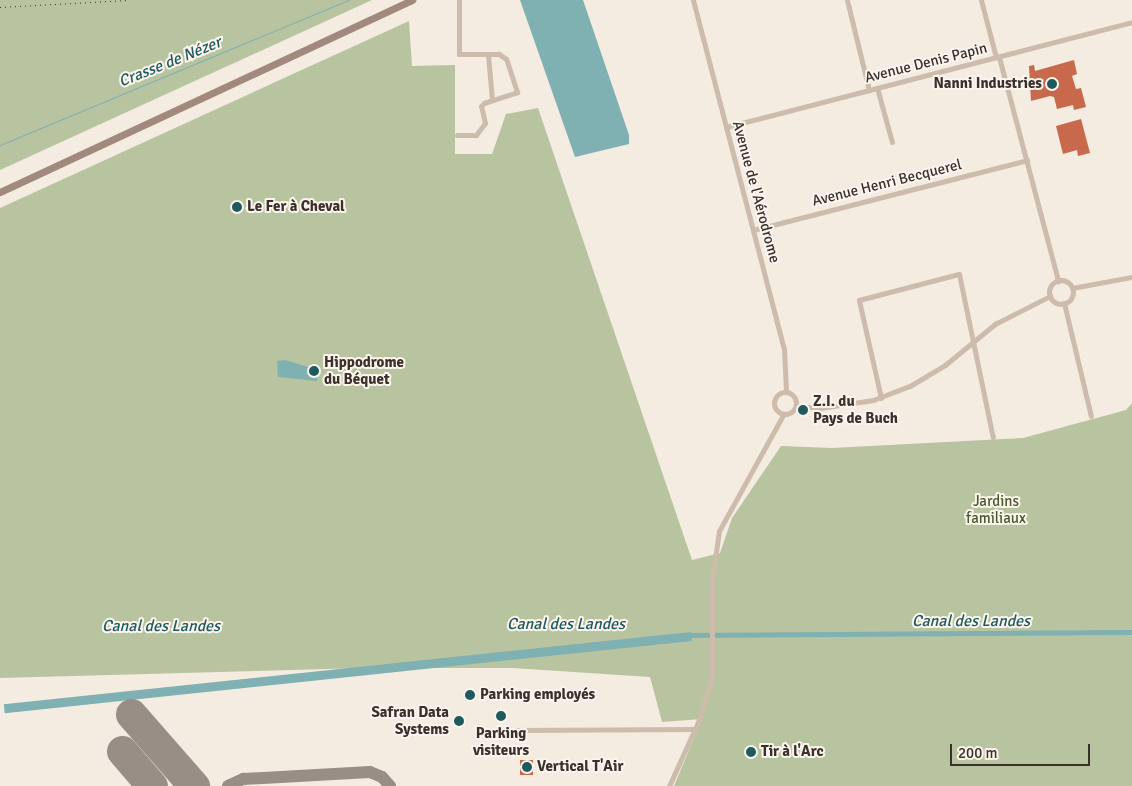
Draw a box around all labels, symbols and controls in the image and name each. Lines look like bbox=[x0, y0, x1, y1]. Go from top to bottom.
water label: Crasse de Nézer bbox=[116, 33, 224, 91]
street label: Avenue Denis Papin bbox=[863, 39, 989, 87]
place label: Nanni Industries bbox=[933, 75, 1042, 93]
marker: Nanni Industries bbox=[1046, 78, 1058, 90]
street label: Avenue de l'Aérodrome bbox=[728, 119, 784, 265]
street label: Avenue Henri Becquerel bbox=[810, 156, 964, 210]
place label: Le Fer à Cheval bbox=[247, 198, 345, 216]
marker: Le Fer à Cheval bbox=[231, 201, 243, 213]
place label: Hippodrome du Béquet bbox=[324, 353, 404, 388]
marker: Hippodrome du Béquet bbox=[308, 365, 320, 377]
place label: Z.I. du Pays de Buch bbox=[813, 392, 898, 427]
marker: Z.I. du Pays de Buch bbox=[797, 404, 809, 416]
park label: Jardins familiaux bbox=[966, 492, 1026, 527]
water label: Canal des Landes bbox=[912, 611, 1030, 631]
water label: Canal des Landes bbox=[507, 614, 625, 634]
water label: Canal des Landes bbox=[102, 616, 220, 636]
place label: Parking employés bbox=[480, 686, 595, 704]
marker: Parking employés bbox=[464, 689, 476, 701]
place label: Safran Data Systems bbox=[371, 703, 449, 738]
marker: Parking visiteurs bbox=[495, 710, 507, 722]
marker: Safran Data Systems bbox=[453, 715, 465, 727]
place label: Parking visiteurs bbox=[473, 724, 529, 759]
scale bar bbox=[952, 734, 1092, 766]
place label: Tir à l'Arc bbox=[761, 743, 823, 761]
text: 200 m bbox=[958, 744, 998, 762]
marker: Tir à l'Arc bbox=[745, 746, 757, 758]
place label: Vertical T'Air bbox=[537, 758, 623, 776]
marker: Vertical T'Air bbox=[521, 761, 533, 773]

